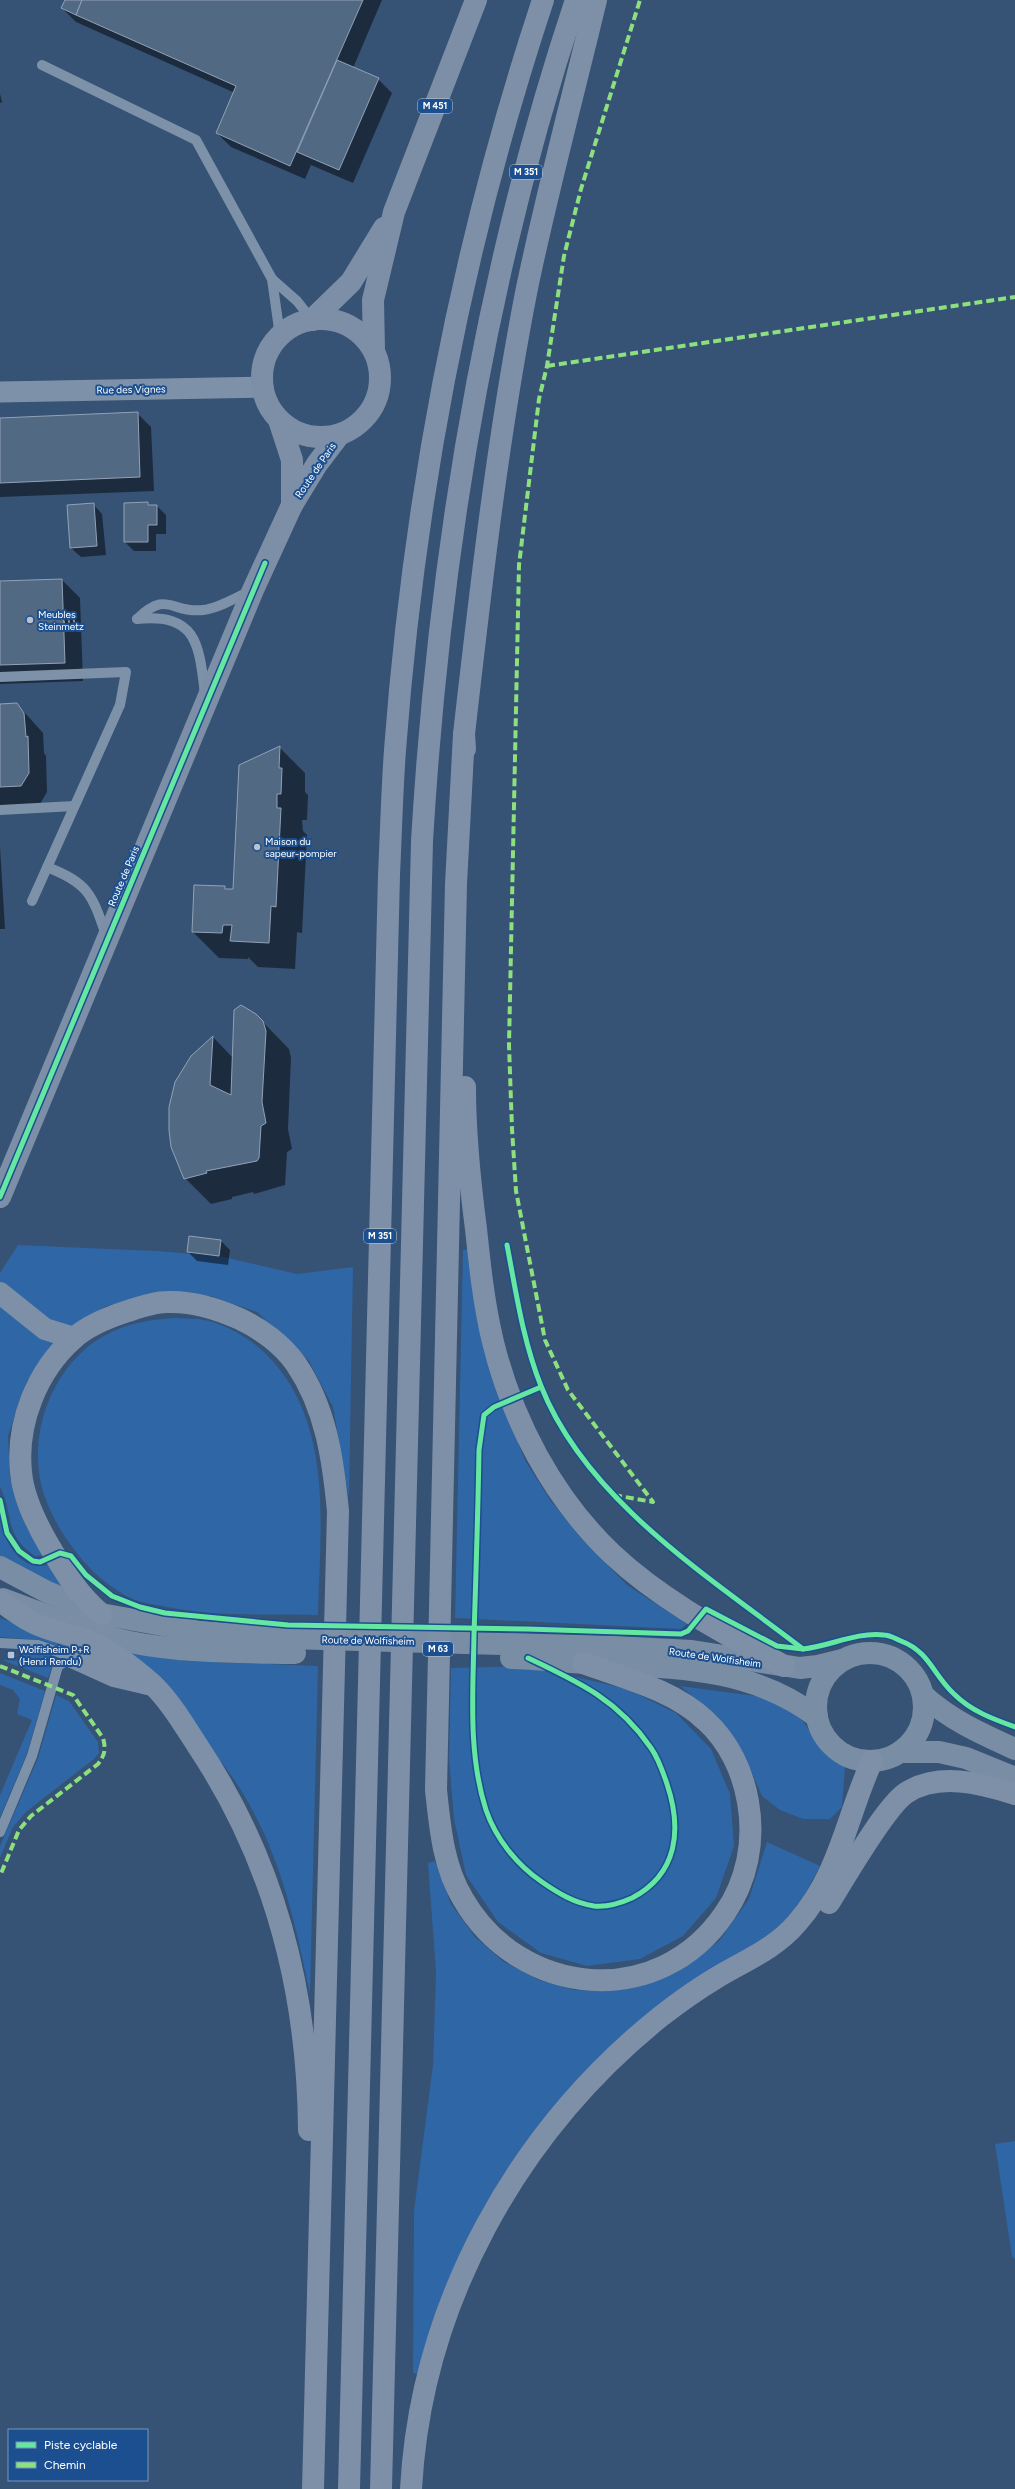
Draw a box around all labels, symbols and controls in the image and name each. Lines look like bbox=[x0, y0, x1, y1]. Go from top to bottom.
road number: M 451 bbox=[418, 99, 452, 113]
road number: M 351 bbox=[510, 165, 542, 179]
street label: Rue des Vignes bbox=[96, 382, 166, 397]
street label: Route de Paris bbox=[292, 440, 339, 501]
place label: Meubles Steinmetz bbox=[38, 608, 84, 633]
marker: Meubles Steinmetz bbox=[25, 615, 35, 625]
place label: Maison du sapeur-pompier bbox=[265, 835, 337, 860]
marker: Maison du sapeur-pompier bbox=[252, 842, 262, 852]
street label: Route de Paris bbox=[105, 844, 142, 908]
road number: M 351 bbox=[364, 1229, 396, 1243]
street label: Route de Wolfisheim bbox=[321, 1633, 415, 1648]
road number: M 63 bbox=[423, 1642, 453, 1656]
place label: Wolfisheim P+R (Henri Rendu) bbox=[19, 1643, 89, 1668]
street label: Route de Wolfisheim bbox=[668, 1645, 762, 1670]
marker: Wolfisheim P+R (Henri Rendu) bbox=[6, 1650, 16, 1660]
legend bbox=[8, 2429, 148, 2481]
text: Piste cyclable bbox=[44, 2438, 118, 2452]
text: Chemin bbox=[44, 2458, 86, 2472]

